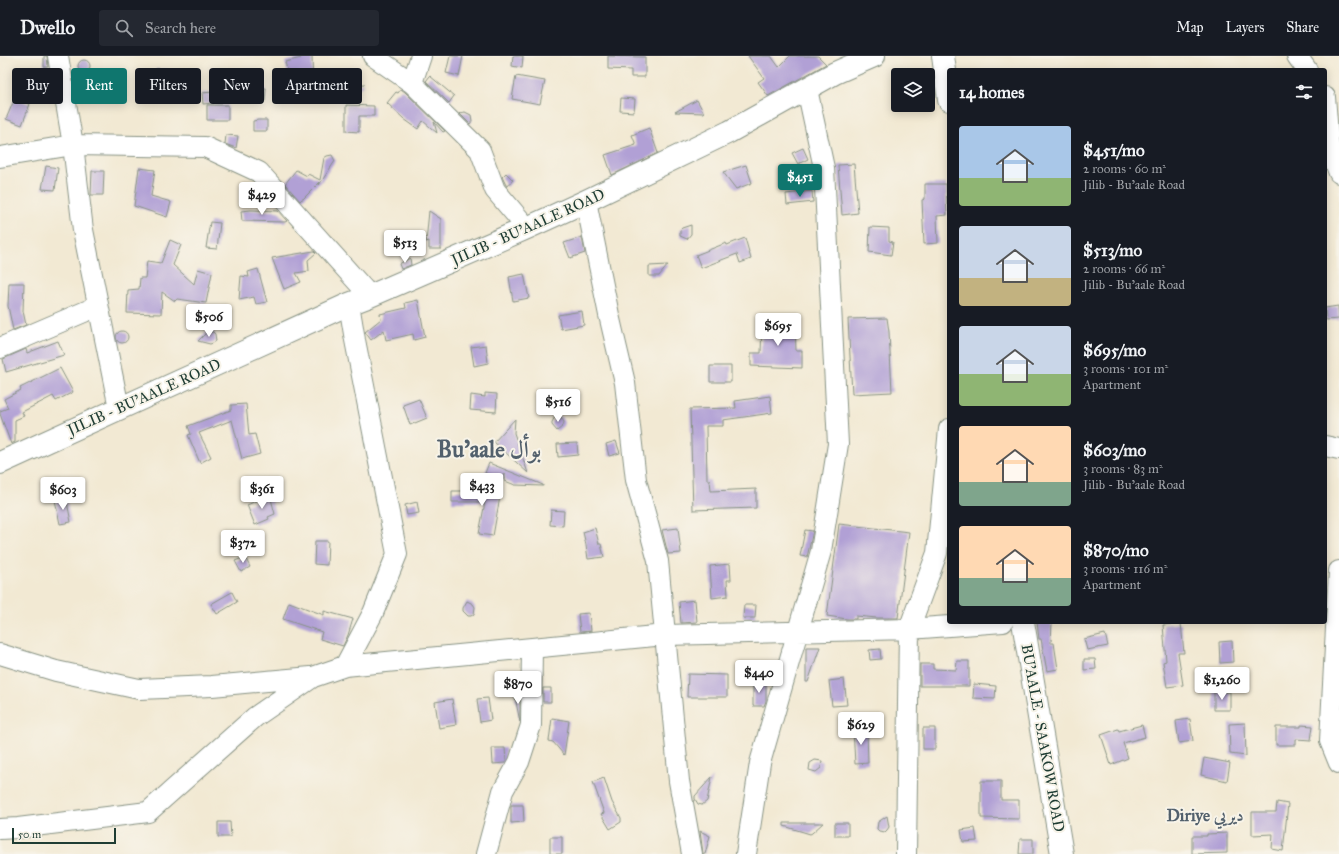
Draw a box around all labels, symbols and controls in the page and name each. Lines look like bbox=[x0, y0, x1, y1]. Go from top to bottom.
search box bbox=[99, 10, 379, 46]
text: Dwello bbox=[20, 16, 75, 39]
icon: search bbox=[113, 17, 135, 39]
text: Search here bbox=[145, 19, 216, 37]
text: Map bbox=[1176, 19, 1204, 36]
text: Layers bbox=[1226, 19, 1264, 36]
text: Share bbox=[1286, 19, 1319, 36]
chip: Buy bbox=[12, 68, 63, 104]
chip: Rent bbox=[71, 68, 127, 104]
chip: Filters bbox=[135, 68, 201, 104]
chip: New bbox=[209, 68, 264, 104]
chip: Apartment bbox=[272, 68, 362, 104]
map controls bbox=[891, 68, 935, 112]
button: layers bbox=[891, 68, 935, 112]
icon: filters bbox=[1293, 81, 1315, 103]
text: 14 homes bbox=[959, 82, 1024, 103]
text: $451/mo bbox=[1083, 140, 1145, 161]
icon: home bbox=[991, 142, 1039, 190]
text: 2 rooms · 60 m² bbox=[1083, 161, 1166, 177]
pin: $451 bbox=[776, 164, 824, 198]
text: $451 bbox=[787, 169, 813, 185]
text: Jilib - Bu'aale Road bbox=[1083, 177, 1185, 193]
pin: $429 bbox=[238, 182, 286, 216]
street label: JILIB - BU'AALE ROAD bbox=[447, 185, 608, 271]
text: $429 bbox=[248, 187, 276, 203]
pin: $513 bbox=[381, 230, 429, 264]
text: $513 bbox=[393, 235, 417, 251]
text: $513/mo bbox=[1083, 240, 1142, 261]
icon: home bbox=[991, 242, 1039, 290]
text: 2 rooms · 66 m² bbox=[1083, 261, 1165, 277]
text: Jilib - Bu'aale Road bbox=[1083, 277, 1185, 293]
pin: $506 bbox=[185, 304, 233, 338]
text: $506 bbox=[195, 309, 223, 325]
pin: $695 bbox=[754, 313, 802, 347]
text: $695 bbox=[764, 318, 792, 334]
text: $695/mo bbox=[1083, 340, 1146, 361]
icon: home bbox=[991, 342, 1039, 390]
street label: JILIB - BU'AALE ROAD bbox=[63, 355, 224, 441]
text: 3 rooms · 101 m² bbox=[1083, 361, 1168, 377]
text: Apartment bbox=[1083, 377, 1141, 393]
pin: $516 bbox=[534, 389, 582, 423]
text: $516 bbox=[545, 394, 571, 410]
district label: Bu'aale بوأل bbox=[437, 433, 541, 464]
text: $603/mo bbox=[1083, 440, 1146, 461]
icon: home bbox=[991, 442, 1039, 490]
text: 3 rooms · 83 m² bbox=[1083, 461, 1163, 477]
pin: $433 bbox=[458, 473, 506, 507]
pin: $361 bbox=[238, 476, 286, 510]
pin: $603 bbox=[39, 477, 87, 511]
text: Jilib - Bu'aale Road bbox=[1083, 477, 1185, 493]
text: $433 bbox=[469, 478, 495, 494]
text: $361 bbox=[250, 481, 274, 497]
text: $603 bbox=[49, 482, 77, 498]
pin: $372 bbox=[219, 530, 267, 564]
text: $372 bbox=[230, 535, 256, 551]
text: $870/mo bbox=[1083, 540, 1149, 561]
icon: home bbox=[991, 542, 1039, 590]
text: 3 rooms · 116 m² bbox=[1083, 561, 1168, 577]
text: Apartment bbox=[1083, 577, 1141, 593]
street label: BU'AALE - SAAKOW ROAD bbox=[1018, 643, 1068, 834]
pin: $440 bbox=[735, 660, 783, 694]
text: $440 bbox=[744, 665, 774, 681]
pin: $1,260 bbox=[1189, 667, 1255, 701]
pin: $870 bbox=[494, 671, 542, 705]
text: $1,260 bbox=[1204, 672, 1240, 688]
text: $870 bbox=[503, 676, 533, 692]
pin: $629 bbox=[837, 712, 885, 746]
text: $629 bbox=[847, 717, 875, 733]
district label: Diriye ديريي bbox=[1166, 805, 1244, 830]
scale bar bbox=[12, 826, 116, 845]
text: 50 m bbox=[18, 828, 41, 841]

